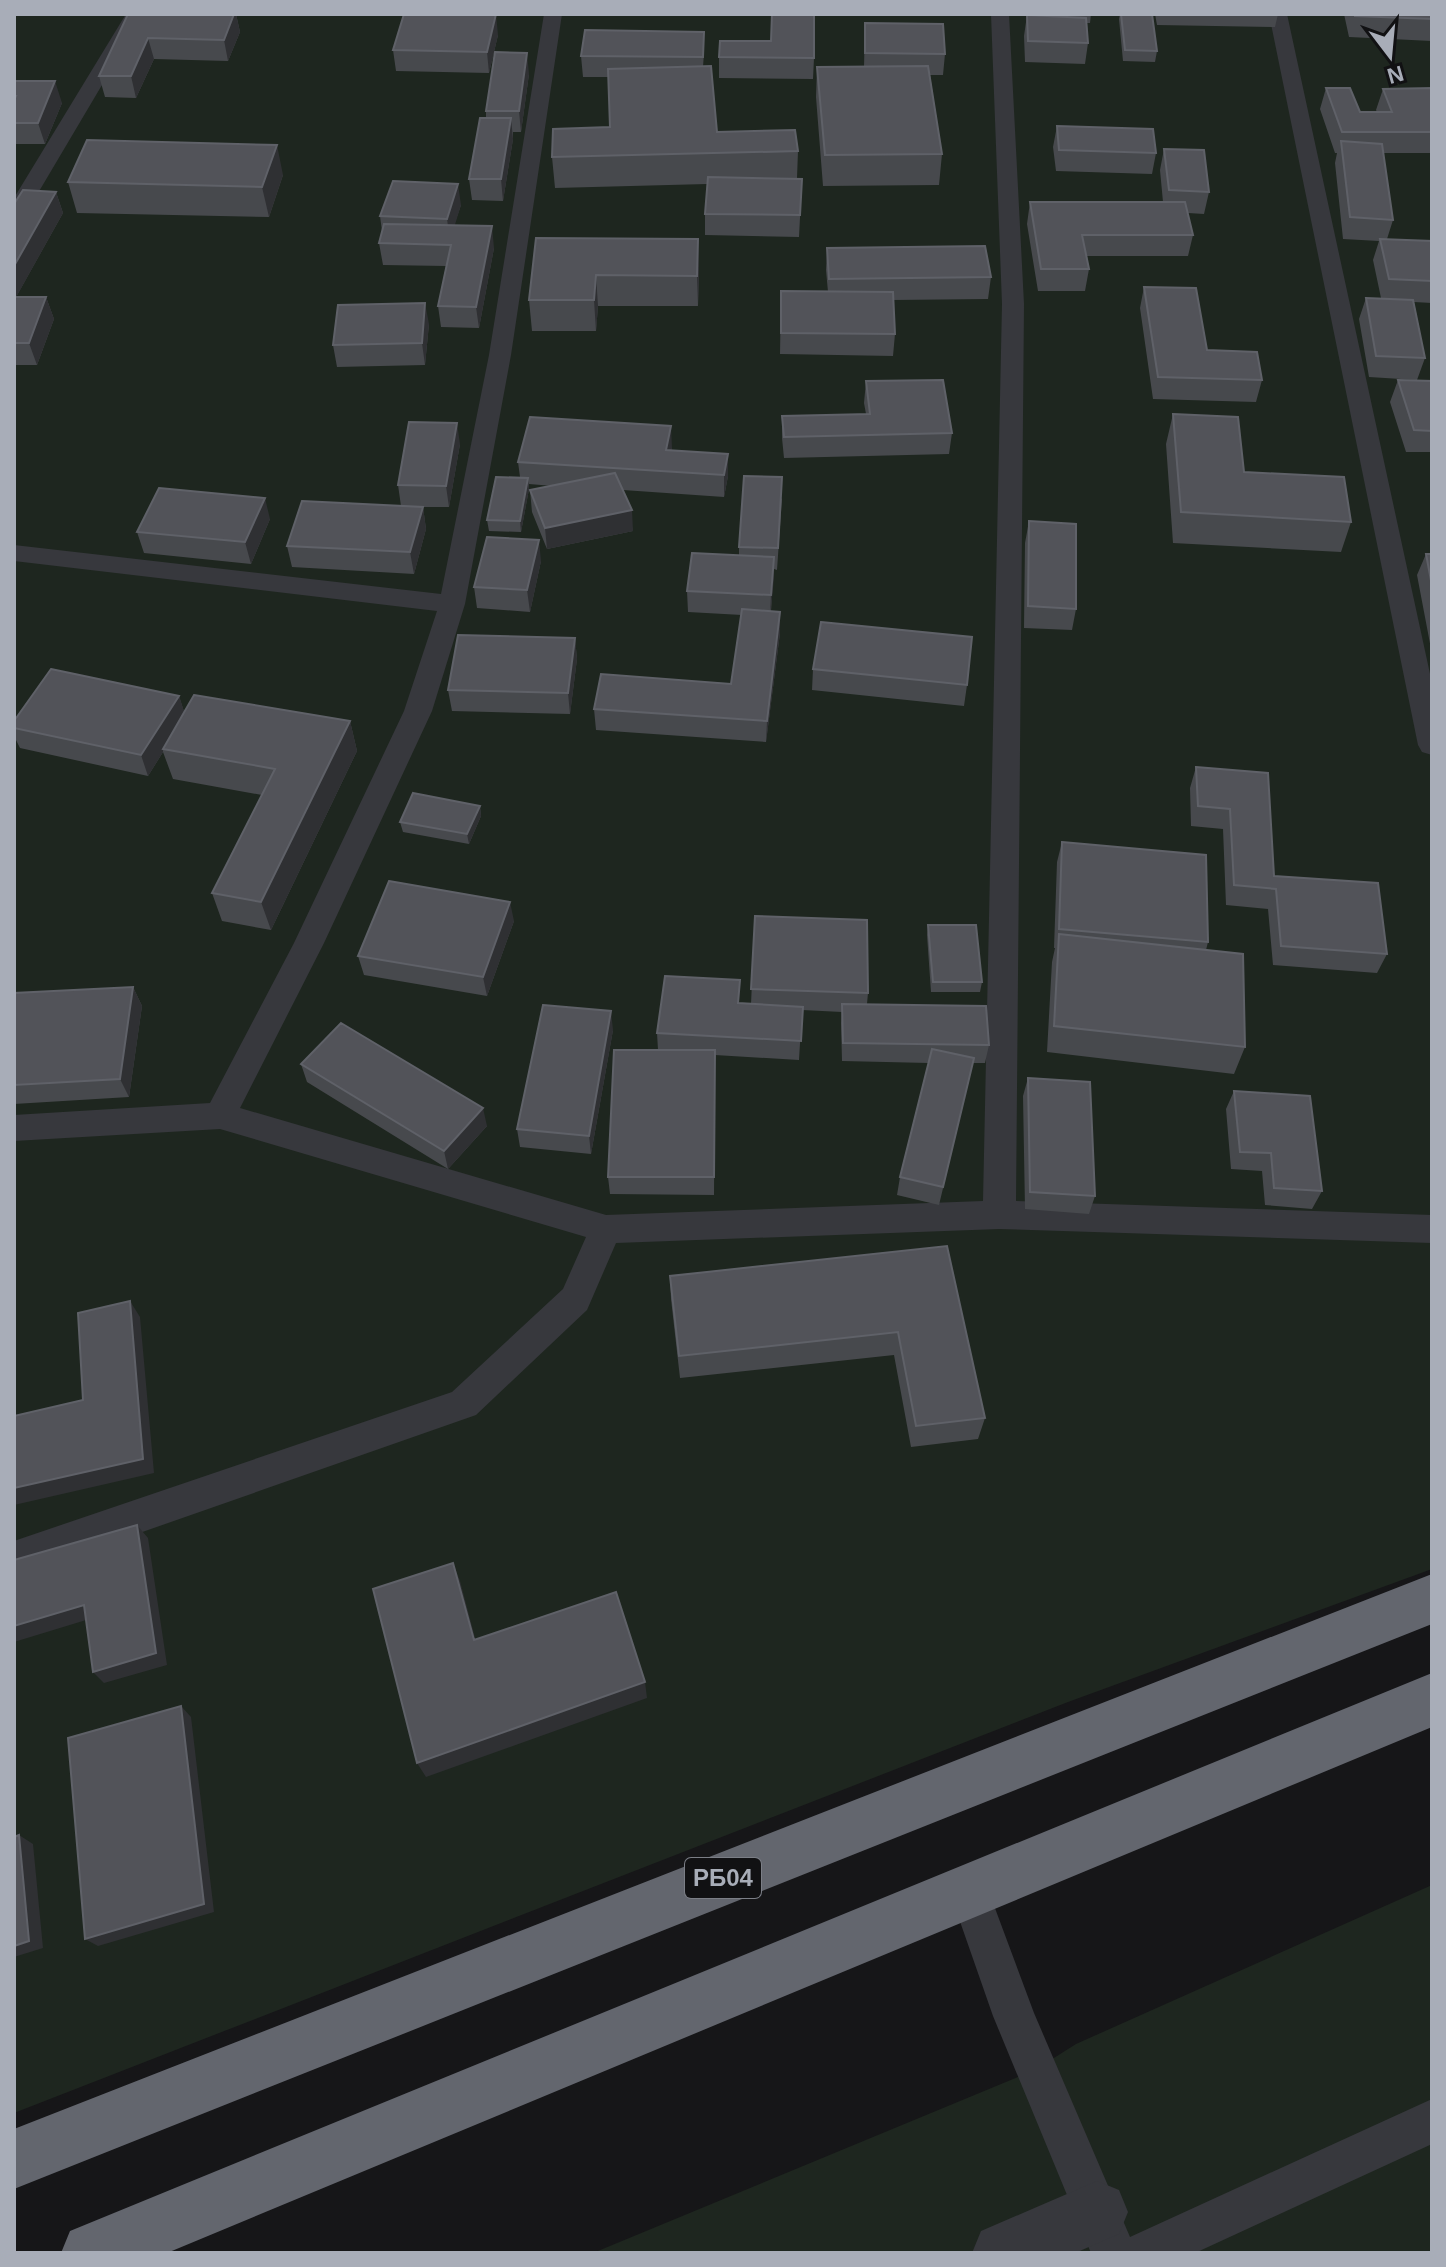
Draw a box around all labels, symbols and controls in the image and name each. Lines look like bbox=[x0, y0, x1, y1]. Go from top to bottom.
north arrow bbox=[1350, 16, 1430, 96]
text: N bbox=[1384, 61, 1406, 89]
road number: РБ04 bbox=[685, 1858, 761, 1898]

